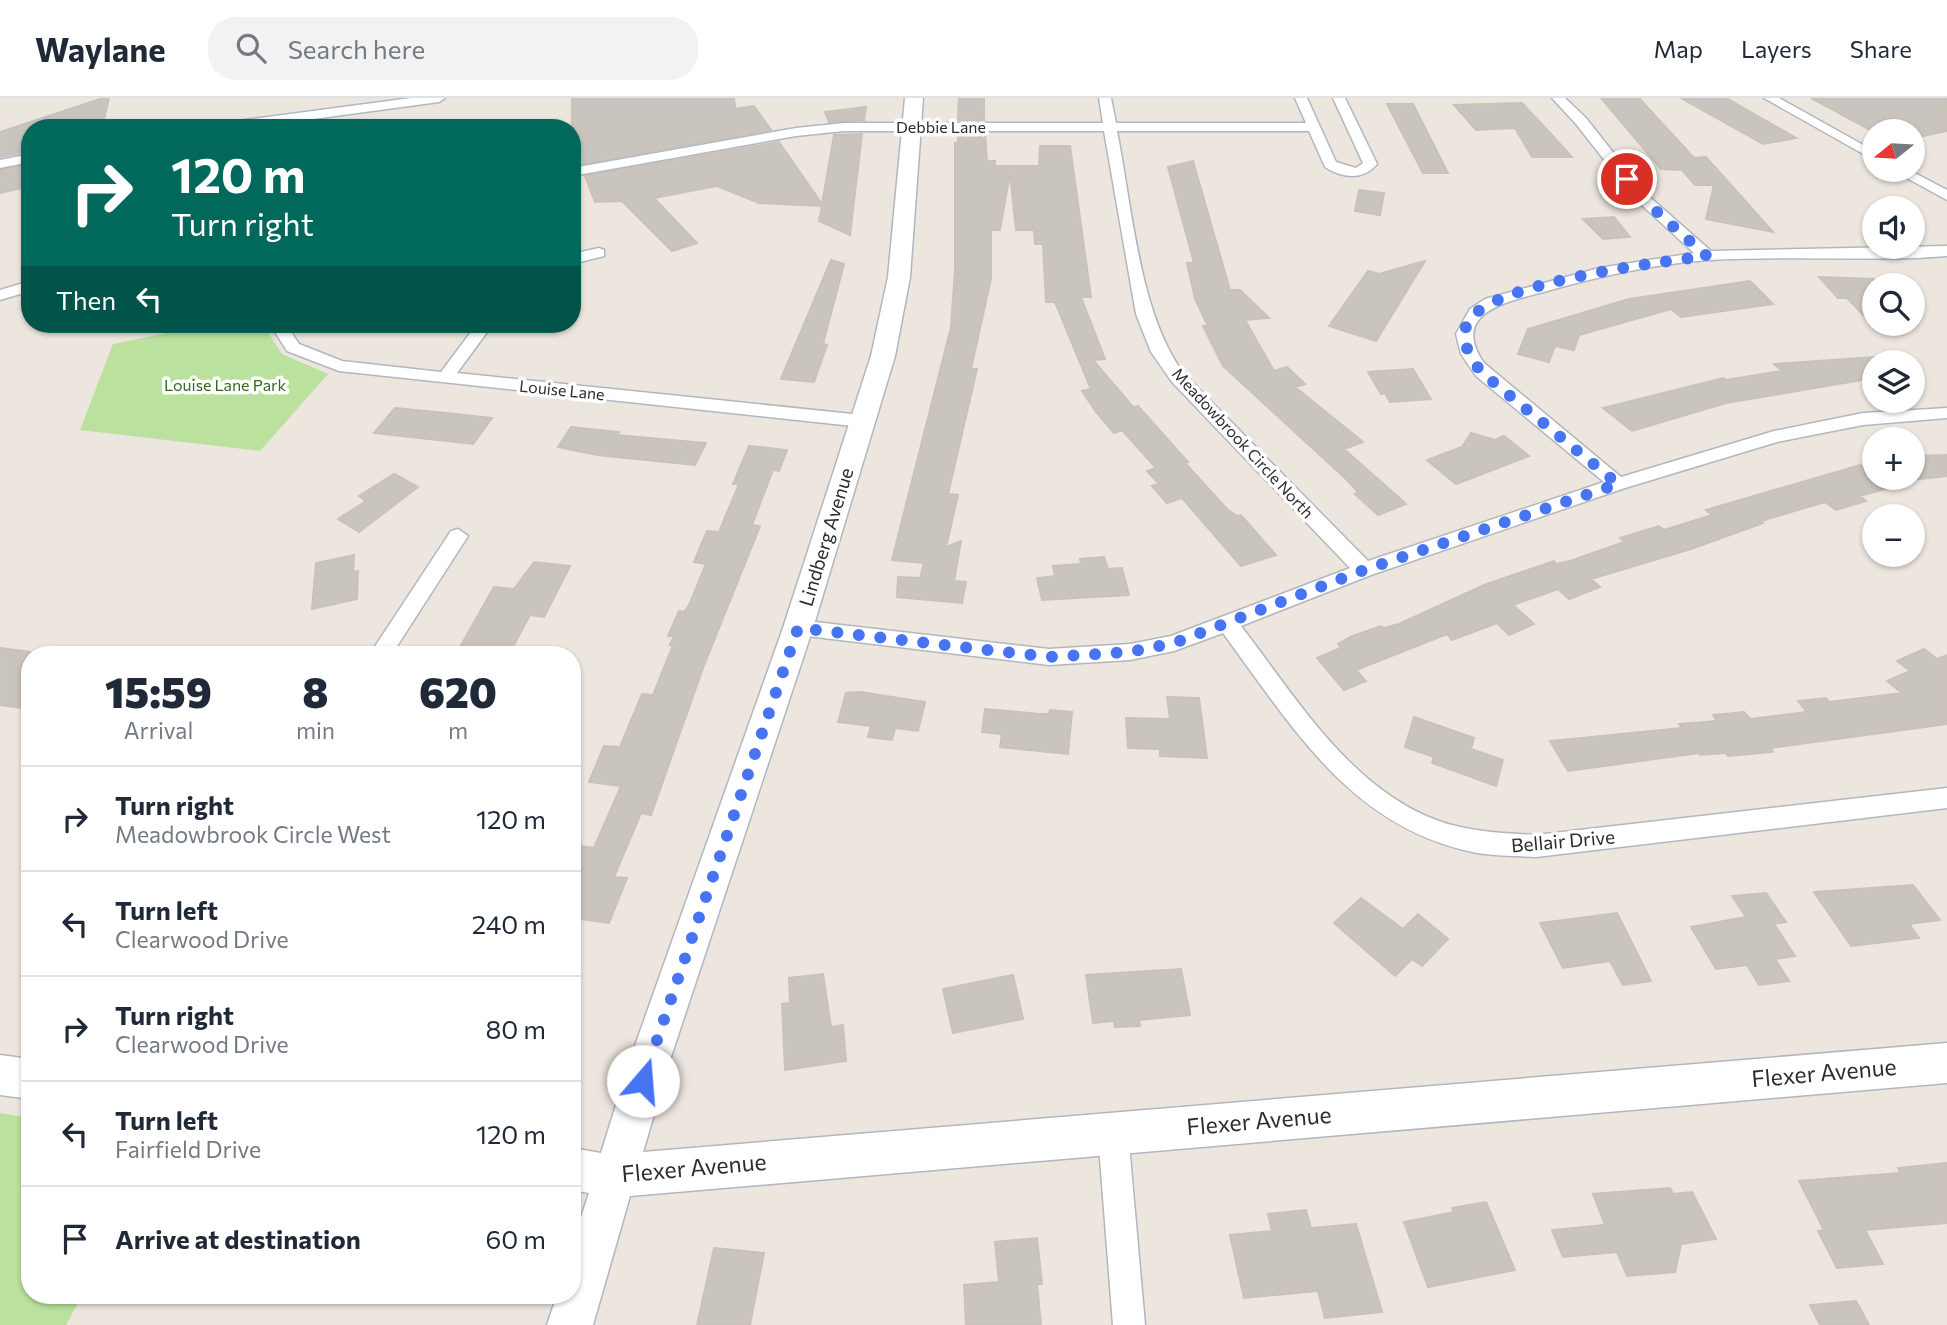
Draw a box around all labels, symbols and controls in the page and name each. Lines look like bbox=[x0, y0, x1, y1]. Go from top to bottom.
search box bbox=[208, 17, 698, 80]
text: Waylane bbox=[35, 28, 166, 69]
icon: search bbox=[232, 29, 270, 67]
text: Search here bbox=[288, 33, 425, 64]
text: Map bbox=[1654, 34, 1703, 63]
text: Layers bbox=[1741, 34, 1812, 63]
text: Share bbox=[1850, 34, 1912, 63]
street label: Debbie Lane bbox=[896, 117, 986, 136]
north arrow bbox=[1862, 119, 1925, 182]
map controls bbox=[1862, 119, 1925, 567]
text: 120 m bbox=[171, 143, 305, 203]
icon: right bbox=[56, 147, 147, 238]
pin bbox=[1597, 149, 1657, 209]
icon: arrive bbox=[1608, 160, 1646, 198]
button: sound bbox=[1862, 196, 1925, 259]
text: Turn right bbox=[171, 203, 314, 243]
button: search bbox=[1862, 273, 1925, 336]
icon: left bbox=[130, 280, 168, 318]
text: Then bbox=[56, 284, 116, 315]
button: layers bbox=[1862, 350, 1925, 413]
street label: Meadowbrook Circle North bbox=[1169, 364, 1318, 522]
park label: Louise Lane Park bbox=[164, 375, 286, 394]
street label: Louise Lane bbox=[518, 376, 606, 403]
button: + bbox=[1862, 427, 1925, 490]
street label: Lindberg Avenue bbox=[794, 465, 858, 609]
button: − bbox=[1862, 504, 1925, 567]
text: 15:59 bbox=[105, 665, 212, 717]
text: 8 bbox=[302, 665, 329, 717]
text: 620 bbox=[419, 665, 497, 717]
text: Arrival bbox=[124, 716, 193, 744]
text: min bbox=[296, 716, 335, 744]
text: m bbox=[448, 716, 468, 744]
text: Turn right bbox=[115, 789, 234, 820]
icon: right bbox=[56, 800, 94, 838]
text: 120 m bbox=[476, 803, 546, 834]
text: Meadowbrook Circle West bbox=[115, 820, 391, 848]
street label: Bellair Drive bbox=[1510, 825, 1616, 856]
text: Turn left bbox=[115, 894, 218, 925]
icon: left bbox=[56, 905, 94, 943]
text: 240 m bbox=[472, 908, 546, 939]
text: Clearwood Drive bbox=[115, 925, 289, 953]
text: Turn right bbox=[115, 999, 234, 1030]
icon: right bbox=[56, 1010, 94, 1048]
text: 80 m bbox=[486, 1013, 546, 1044]
text: Clearwood Drive bbox=[115, 1030, 289, 1058]
position arrow bbox=[606, 1044, 680, 1118]
street label: Flexer Avenue bbox=[1750, 1052, 1897, 1092]
street label: Flexer Avenue bbox=[1185, 1100, 1332, 1140]
text: Turn left bbox=[115, 1104, 218, 1135]
icon: left bbox=[56, 1115, 94, 1153]
text: 120 m bbox=[476, 1118, 546, 1149]
text: Fairfield Drive bbox=[115, 1135, 261, 1163]
street label: Flexer Avenue bbox=[620, 1147, 767, 1187]
icon: arrive bbox=[56, 1220, 94, 1258]
text: Arrive at destination bbox=[115, 1223, 361, 1254]
text: 60 m bbox=[486, 1223, 546, 1254]

